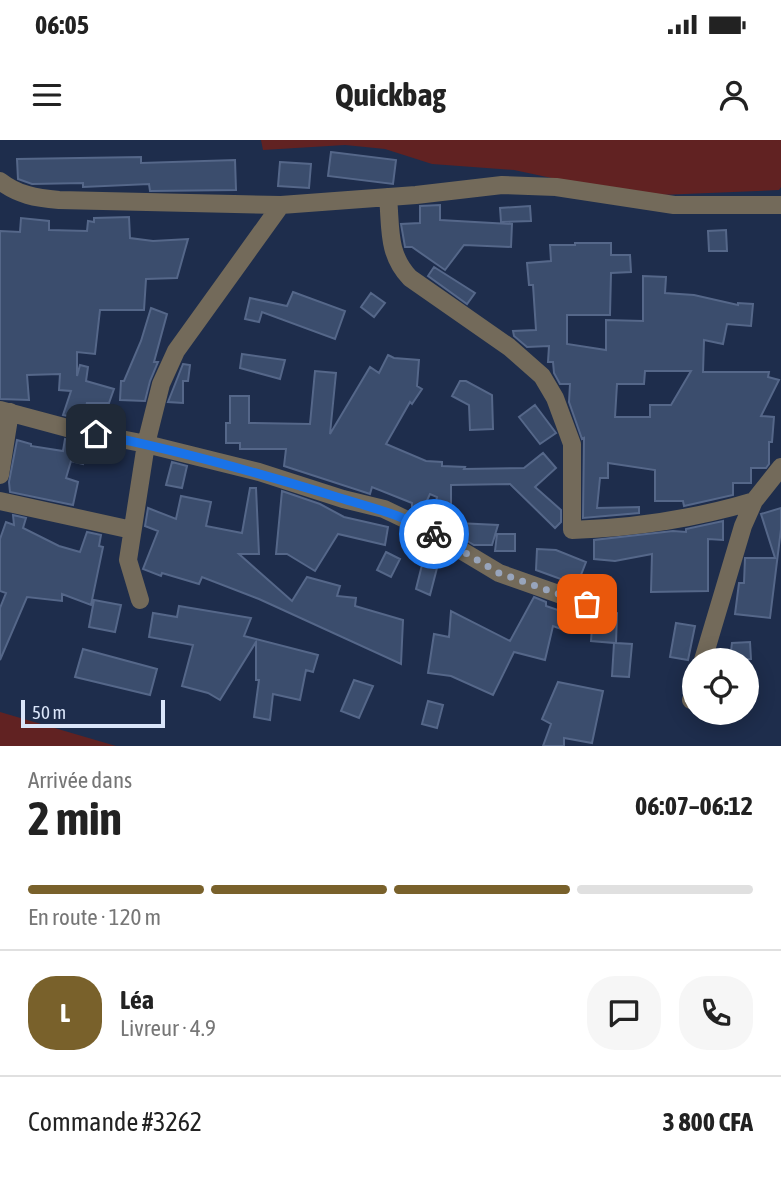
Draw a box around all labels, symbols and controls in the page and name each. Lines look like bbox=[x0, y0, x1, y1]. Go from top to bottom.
text: 06:05 bbox=[35, 10, 89, 40]
icon: menu bbox=[28, 76, 66, 114]
text: Quickbag bbox=[335, 76, 446, 113]
icon: person bbox=[715, 76, 753, 114]
pin bbox=[66, 404, 126, 464]
icon: home bbox=[77, 415, 115, 453]
courier bbox=[399, 499, 469, 569]
icon: bike bbox=[415, 515, 453, 553]
pin bbox=[557, 574, 617, 634]
icon: bag bbox=[568, 585, 606, 623]
map controls bbox=[682, 648, 759, 725]
button: locate bbox=[682, 648, 759, 725]
scale bar bbox=[21, 697, 164, 729]
text: 50 m bbox=[32, 701, 66, 723]
text: Arrivée dans bbox=[28, 767, 132, 793]
text: 06:07–06:12 bbox=[635, 791, 753, 821]
text: 2 min bbox=[28, 792, 122, 845]
text: En route · 120 m bbox=[28, 904, 161, 930]
button: chat bbox=[587, 976, 661, 1050]
button: phone bbox=[679, 976, 753, 1050]
text: Léa bbox=[120, 985, 154, 1015]
text: L bbox=[60, 998, 70, 1028]
text: Livreur · 4.9 bbox=[120, 1015, 216, 1041]
text: Commande #3262 bbox=[28, 1107, 202, 1137]
text: 3 800 CFA bbox=[663, 1107, 753, 1137]

